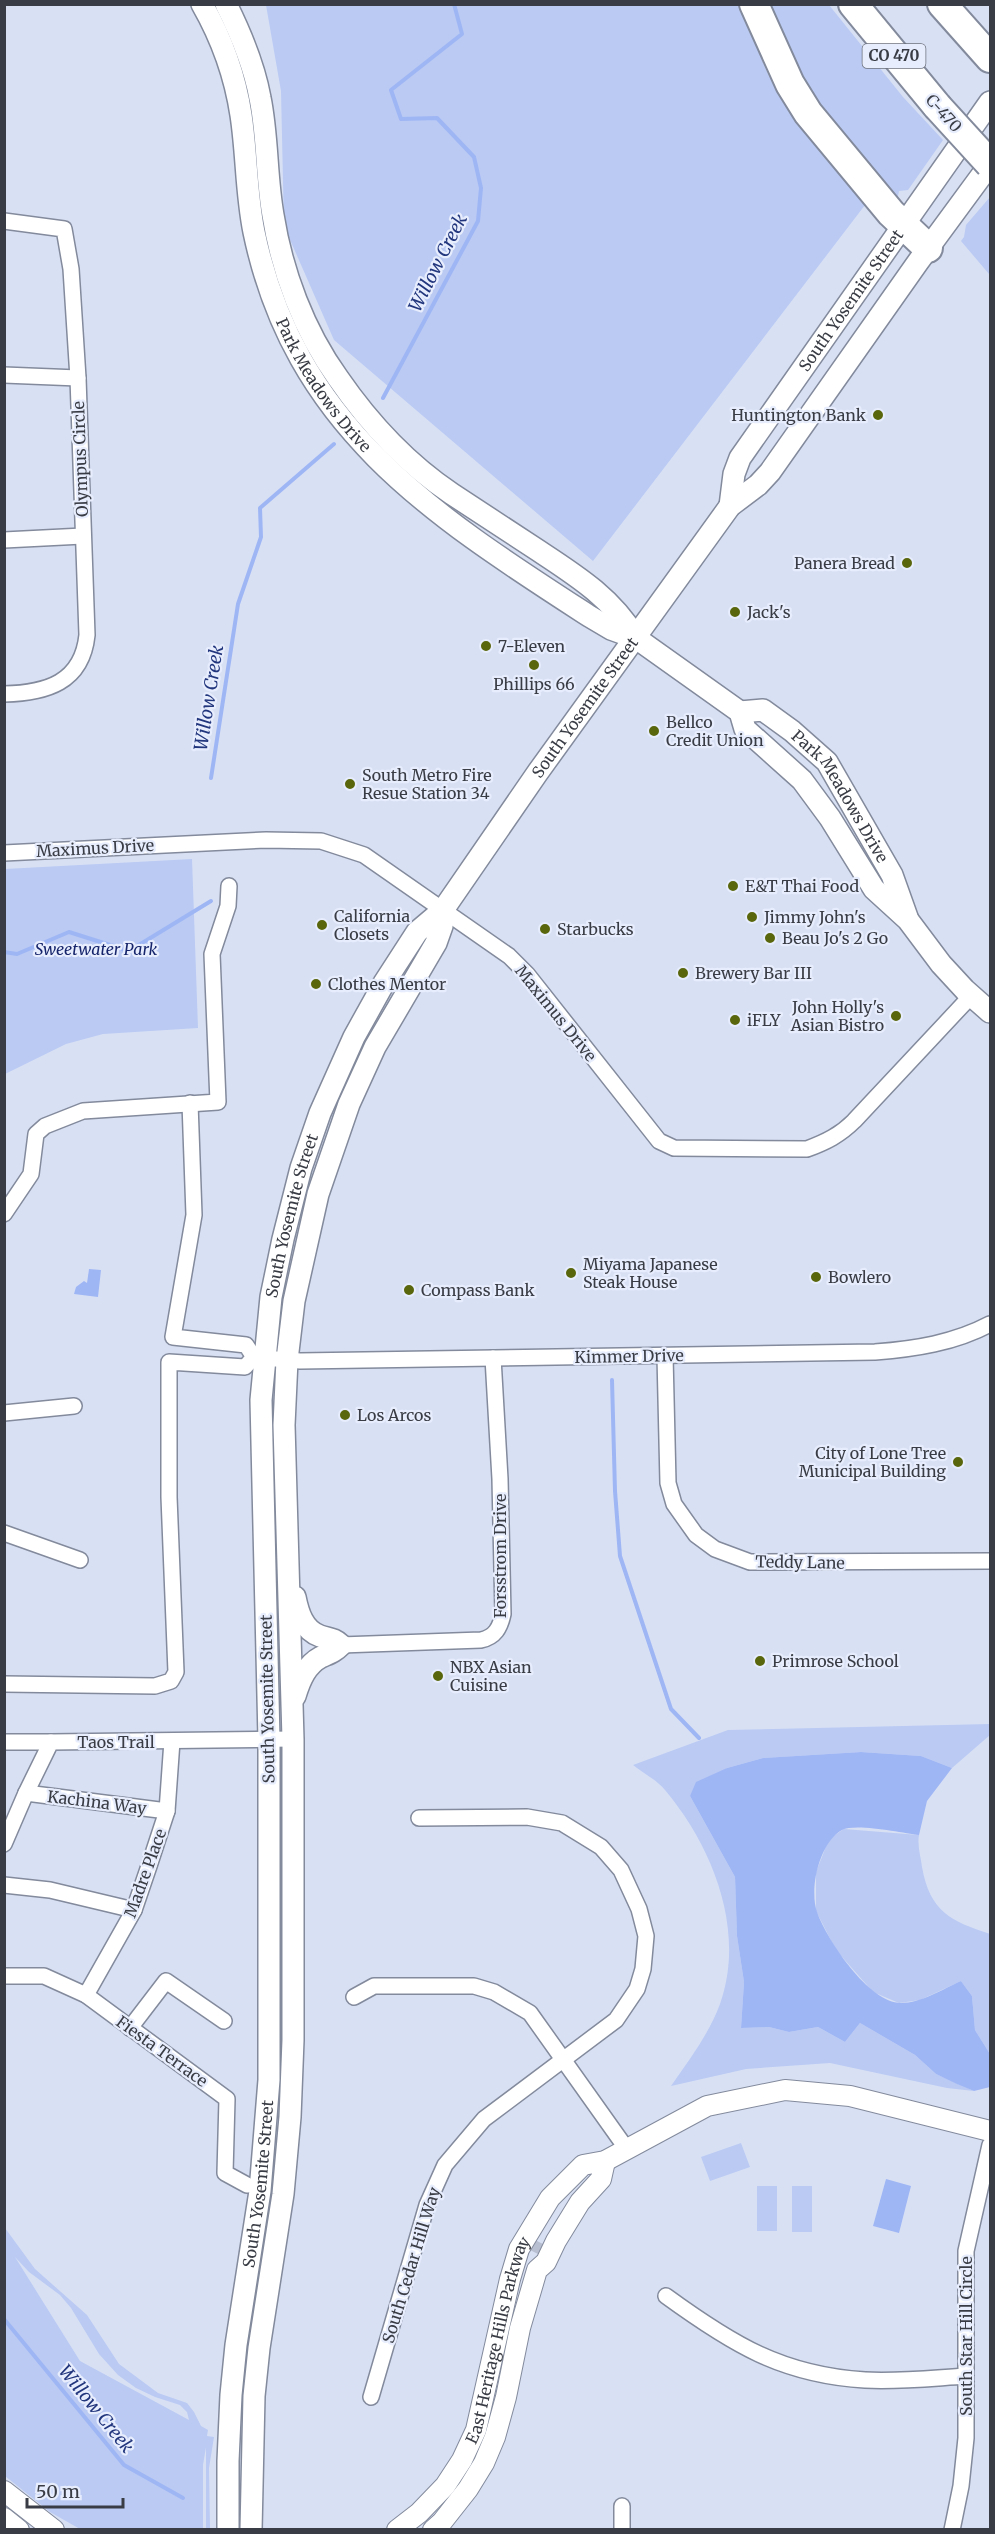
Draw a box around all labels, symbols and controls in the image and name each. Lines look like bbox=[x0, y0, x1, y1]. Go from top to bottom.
road number: CO 470 bbox=[862, 44, 926, 68]
street label: C-470 bbox=[922, 90, 966, 136]
water label: Willow Creek bbox=[403, 210, 472, 316]
street label: South Yosemite Street bbox=[794, 225, 908, 375]
street label: Park Meadows Drive bbox=[272, 315, 376, 456]
street label: Olympus Circle bbox=[68, 401, 92, 517]
place label: Huntington Bank bbox=[731, 405, 867, 425]
marker: Huntington Bank bbox=[871, 408, 885, 422]
place label: Panera Bread bbox=[794, 553, 895, 573]
marker: Panera Bread bbox=[900, 556, 914, 570]
place label: Jack's bbox=[746, 602, 791, 622]
marker: Jack's bbox=[728, 605, 742, 619]
street label: South Yosemite Street bbox=[527, 632, 643, 782]
place label: 7-Eleven bbox=[498, 636, 566, 656]
marker: 7-Eleven bbox=[479, 639, 493, 653]
water label: Willow Creek bbox=[189, 643, 228, 752]
marker: Phillips 66 bbox=[527, 658, 541, 672]
place label: Phillips 66 bbox=[493, 674, 575, 694]
place label: Bellco Credit Union bbox=[666, 712, 764, 750]
marker: Bellco Credit Union bbox=[647, 724, 661, 738]
street label: Park Meadows Drive bbox=[788, 726, 893, 866]
place label: South Metro Fire Resue Station 34 bbox=[362, 765, 492, 803]
marker: South Metro Fire Resue Station 34 bbox=[343, 777, 357, 791]
street label: Maximus Drive bbox=[36, 835, 154, 861]
place label: E&T Thai Food bbox=[745, 876, 859, 896]
marker: E&T Thai Food bbox=[726, 879, 740, 893]
place label: California Closets bbox=[334, 906, 410, 944]
place label: Jimmy John's bbox=[763, 907, 866, 927]
marker: Jimmy John's bbox=[745, 910, 759, 924]
marker: California Closets bbox=[315, 918, 329, 932]
place label: Starbucks bbox=[557, 919, 634, 939]
marker: Starbucks bbox=[538, 922, 552, 936]
place label: Beau Jo's 2 Go bbox=[782, 928, 888, 948]
marker: Beau Jo's 2 Go bbox=[763, 931, 777, 945]
park label: Sweetwater Park bbox=[35, 939, 158, 959]
street label: Maximus Drive bbox=[511, 961, 601, 1065]
place label: Brewery Bar III bbox=[695, 963, 812, 983]
marker: Brewery Bar III bbox=[676, 966, 690, 980]
place label: Clothes Mentor bbox=[328, 974, 446, 994]
marker: Clothes Mentor bbox=[309, 977, 323, 991]
place label: John Holly's Asian Bistro bbox=[790, 997, 884, 1035]
marker: John Holly's Asian Bistro bbox=[889, 1009, 903, 1023]
place label: iFLY bbox=[747, 1010, 781, 1030]
marker: iFLY bbox=[728, 1013, 742, 1027]
street label: South Yosemite Street bbox=[261, 1130, 322, 1300]
place label: Miyama Japanese Steak House bbox=[583, 1254, 718, 1292]
marker: Miyama Japanese Steak House bbox=[564, 1266, 578, 1280]
place label: Bowlero bbox=[828, 1267, 891, 1287]
marker: Bowlero bbox=[809, 1270, 823, 1284]
place label: Compass Bank bbox=[421, 1280, 536, 1300]
marker: Compass Bank bbox=[402, 1283, 416, 1297]
street label: Kimmer Drive bbox=[574, 1345, 684, 1367]
place label: Los Arcos bbox=[357, 1405, 431, 1425]
marker: Los Arcos bbox=[338, 1408, 352, 1422]
place label: City of Lone Tree Municipal Building bbox=[799, 1443, 946, 1481]
marker: City of Lone Tree Municipal Building bbox=[951, 1455, 965, 1469]
street label: Forsstrom Drive bbox=[490, 1494, 510, 1618]
street label: Teddy Lane bbox=[755, 1551, 845, 1573]
street label: South Yosemite Street bbox=[256, 1614, 278, 1783]
place label: Primrose School bbox=[772, 1651, 899, 1671]
marker: Primrose School bbox=[753, 1654, 767, 1668]
place label: NBX Asian Cuisine bbox=[450, 1657, 532, 1695]
marker: NBX Asian Cuisine bbox=[431, 1669, 445, 1683]
street label: Taos Trail bbox=[77, 1732, 155, 1752]
street label: Kachina Way bbox=[46, 1786, 148, 1818]
street label: Madre Place bbox=[120, 1826, 170, 1920]
street label: Fiesta Terrace bbox=[112, 2011, 212, 2091]
street label: South Yosemite Street bbox=[238, 2099, 277, 2269]
street label: South Cedar Hill Way bbox=[378, 2184, 444, 2345]
street label: East Heritage Hills Parkway bbox=[461, 2232, 535, 2447]
street label: South Star Hill Circle bbox=[956, 2256, 976, 2416]
water label: Willow Creek bbox=[54, 2360, 139, 2457]
scale bar bbox=[27, 2471, 123, 2509]
text: 50 m bbox=[36, 2480, 80, 2503]

